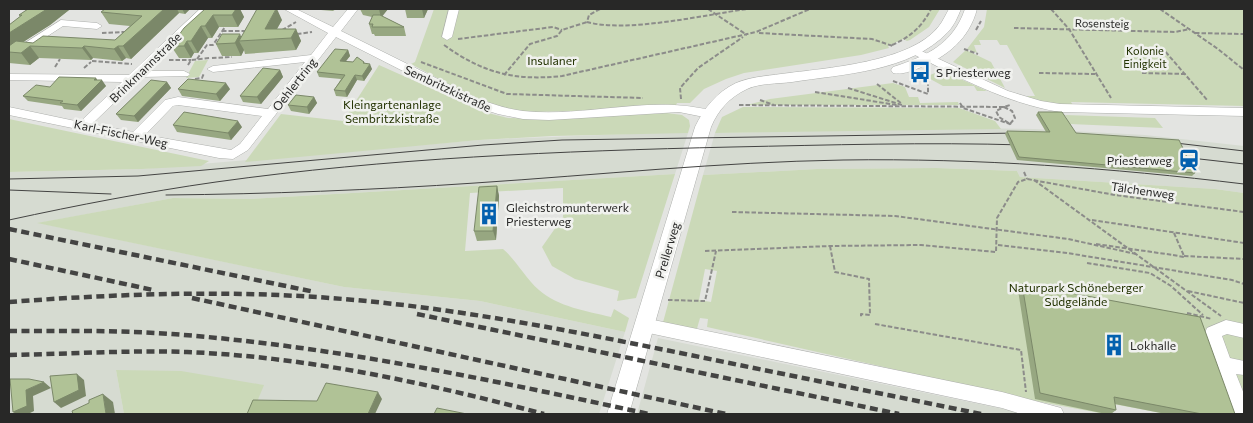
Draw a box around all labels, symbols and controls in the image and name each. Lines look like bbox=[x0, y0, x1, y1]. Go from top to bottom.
street label: Rosensteig bbox=[1075, 16, 1129, 30]
street label: Brinkmannstraße bbox=[106, 29, 184, 105]
park label: Kolonie Einigkeit bbox=[1123, 44, 1167, 70]
park label: Insulaner bbox=[527, 53, 577, 67]
street label: Oehlertring bbox=[269, 54, 319, 113]
bus stop icon: S Priesterweg bbox=[907, 59, 933, 85]
street label: Sembritzkistraße bbox=[402, 62, 494, 114]
place label: S Priesterweg bbox=[936, 65, 1011, 79]
park label: Kleingartenanlage Sembritzkistraße bbox=[343, 97, 441, 125]
street label: Karl-Fischer-Weg bbox=[73, 116, 170, 150]
station icon: Priesterweg bbox=[1176, 147, 1202, 173]
place label: Priesterweg bbox=[1107, 153, 1172, 167]
street label: Tälchenweg bbox=[1110, 179, 1176, 201]
place label: Gleichstromunterwerk Priesterweg bbox=[506, 200, 630, 228]
building icon: Gleichstromunterwerk Priesterweg bbox=[476, 201, 502, 227]
street label: Prellerweg bbox=[652, 220, 682, 280]
park label: Naturpark Schöneberger Südgelände bbox=[1009, 280, 1144, 308]
building icon: Lokhalle bbox=[1101, 332, 1127, 358]
place label: Lokhalle bbox=[1130, 338, 1176, 352]

